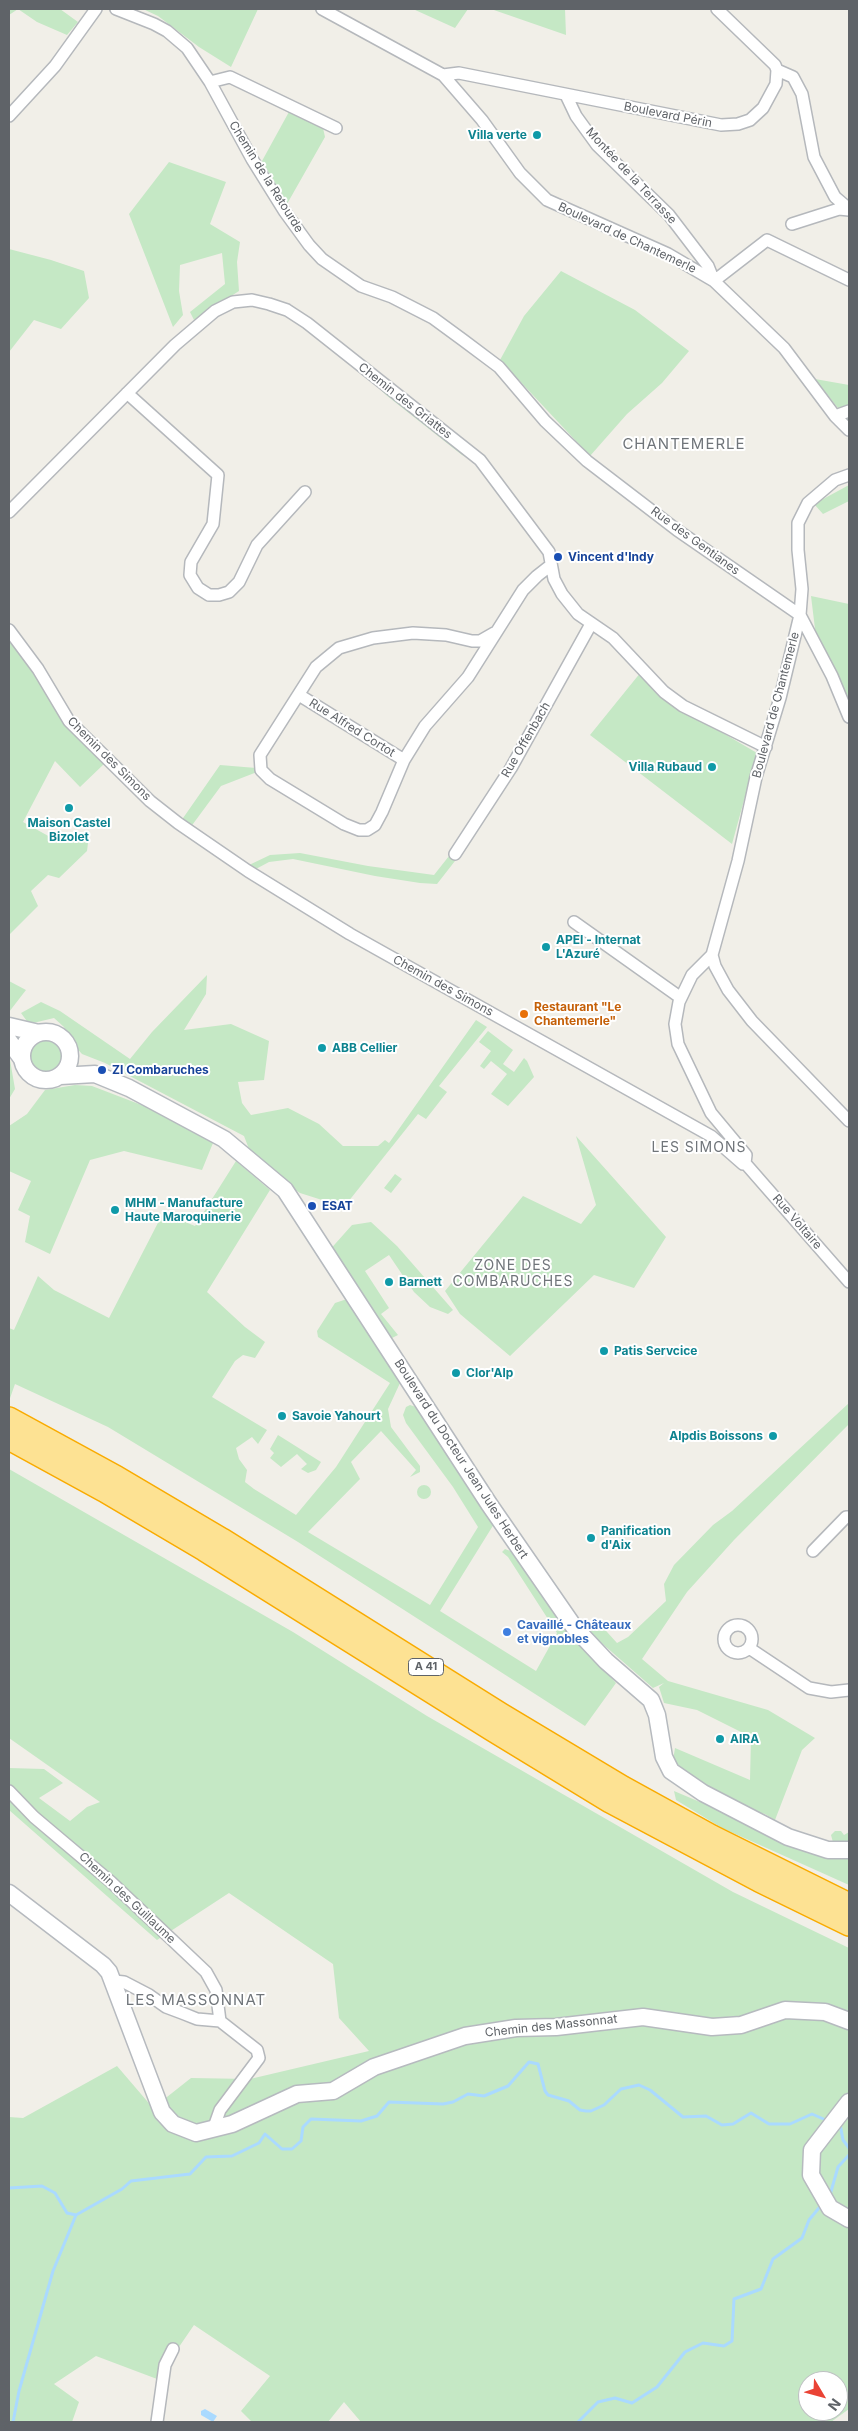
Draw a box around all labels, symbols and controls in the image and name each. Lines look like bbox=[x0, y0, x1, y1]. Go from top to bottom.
street label: Boulevard Périn bbox=[623, 99, 713, 131]
street label: Chemin de la Retourde bbox=[226, 119, 306, 235]
street label: Montée de la Terrasse bbox=[583, 125, 679, 227]
place label: Villa verte bbox=[468, 128, 527, 142]
marker: Villa verte bbox=[531, 129, 543, 141]
street label: Boulevard de Chantemerle bbox=[556, 200, 698, 276]
street label: Chemin des Griattes bbox=[355, 360, 455, 442]
district label: CHANTEMERLE bbox=[621, 435, 747, 453]
street label: Rue des Gentianes bbox=[648, 504, 742, 578]
place label: Vincent d'Indy bbox=[568, 550, 654, 564]
marker: Vincent d'Indy bbox=[552, 551, 564, 563]
street label: Boulevard de Chantemerle bbox=[750, 630, 802, 780]
street label: Rue Alfred Cortot bbox=[306, 696, 398, 760]
street label: Rue Offenbach bbox=[499, 700, 553, 780]
street label: Chemin des Simons bbox=[64, 714, 154, 804]
place label: Villa Rubaud bbox=[628, 760, 702, 774]
marker: Villa Rubaud bbox=[706, 761, 718, 773]
marker: Maison Castel Bizolet bbox=[63, 802, 75, 814]
place label: Maison Castel Bizolet bbox=[27, 816, 111, 844]
place label: APEI - Internat L'Azuré bbox=[556, 933, 641, 961]
marker: APEI - Internat L'Azuré bbox=[540, 941, 552, 953]
street label: Chemin des Simons bbox=[390, 952, 496, 1020]
place label: Restaurant "Le Chantemerle" bbox=[534, 1000, 621, 1028]
marker: Restaurant "Le Chantemerle" bbox=[518, 1008, 530, 1020]
place label: ABB Cellier bbox=[332, 1041, 397, 1055]
marker: ABB Cellier bbox=[316, 1042, 328, 1054]
place label: ZI Combaruches bbox=[112, 1063, 209, 1077]
marker: ZI Combaruches bbox=[96, 1064, 108, 1076]
district label: LES SIMONS bbox=[650, 1140, 748, 1156]
street label: Rue Voltaire bbox=[769, 1192, 825, 1252]
place label: MHM - Manufacture Haute Maroquinerie bbox=[125, 1196, 243, 1224]
place label: ESAT bbox=[322, 1199, 353, 1213]
marker: ESAT bbox=[306, 1200, 318, 1212]
marker: MHM - Manufacture Haute Maroquinerie bbox=[109, 1204, 121, 1216]
district label: ZONE DES COMBARUCHES bbox=[451, 1258, 575, 1290]
place label: Barnett bbox=[399, 1275, 442, 1289]
marker: Barnett bbox=[383, 1276, 395, 1288]
place label: Patis Servcice bbox=[614, 1344, 697, 1358]
marker: Patis Servcice bbox=[598, 1345, 610, 1357]
street label: Boulevard du Docteur Jean Jules Herbert bbox=[391, 1357, 531, 1561]
place label: Clor'Alp bbox=[466, 1366, 513, 1380]
marker: Clor'Alp bbox=[450, 1367, 462, 1379]
place label: Savoie Yahourt bbox=[292, 1409, 381, 1423]
marker: Savoie Yahourt bbox=[276, 1410, 288, 1422]
place label: Alpdis Boissons bbox=[669, 1429, 763, 1443]
marker: Alpdis Boissons bbox=[767, 1430, 779, 1442]
place label: Panification d'Aix bbox=[601, 1524, 671, 1552]
marker: Panification d'Aix bbox=[585, 1532, 597, 1544]
place label: Cavaillé - Châteaux et vignobles bbox=[517, 1618, 631, 1646]
marker: Cavaillé - Châteaux et vignobles bbox=[501, 1626, 513, 1638]
road number: A 41 bbox=[408, 1658, 444, 1675]
place label: AIRA bbox=[730, 1732, 759, 1746]
marker: AIRA bbox=[714, 1733, 726, 1745]
street label: Chemin des Guillaume bbox=[76, 1849, 178, 1947]
district label: LES MASSONNAT bbox=[124, 1991, 268, 2009]
street label: Chemin des Massonnat bbox=[484, 2012, 618, 2040]
north arrow bbox=[798, 2371, 848, 2421]
text: N bbox=[825, 2395, 845, 2414]

